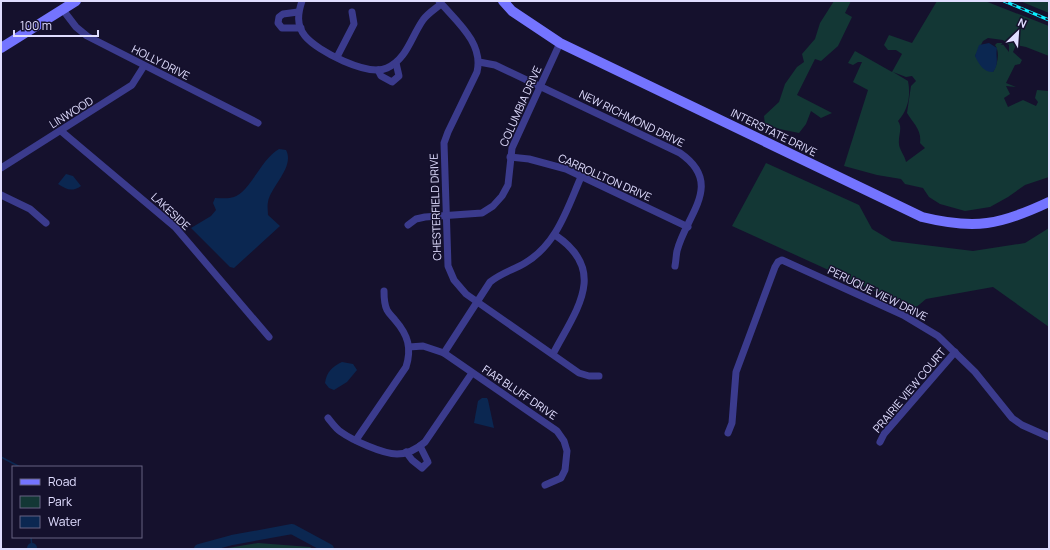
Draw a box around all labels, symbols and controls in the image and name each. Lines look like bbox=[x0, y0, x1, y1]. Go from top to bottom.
scale bar bbox=[14, 12, 98, 38]
north arrow bbox=[998, 12, 1038, 52]
text: N bbox=[1016, 14, 1029, 31]
text: 100 m bbox=[20, 17, 52, 34]
street label: HOLLY DRIVE bbox=[129, 41, 193, 83]
street label: COLUMBIA DRIVE bbox=[496, 63, 544, 149]
street label: NEW RICHMOND DRIVE bbox=[577, 86, 687, 150]
street label: LINWOOD bbox=[46, 93, 96, 131]
street label: INTERSTATE DRIVE bbox=[728, 105, 820, 159]
street label: CARROLLTON DRIVE bbox=[556, 150, 654, 204]
street label: CHESTERFIELD DRIVE bbox=[426, 153, 444, 261]
street label: LAKESIDE bbox=[148, 189, 194, 233]
street label: PERUQUE VIEW DRIVE bbox=[826, 262, 930, 324]
street label: PRAIRIE VIEW COURT bbox=[869, 344, 949, 435]
street label: FIAR BLUFF DRIVE bbox=[480, 361, 560, 423]
legend bbox=[12, 466, 142, 538]
text: Road bbox=[48, 473, 76, 490]
text: Park bbox=[48, 493, 73, 510]
text: Water bbox=[48, 513, 82, 530]

